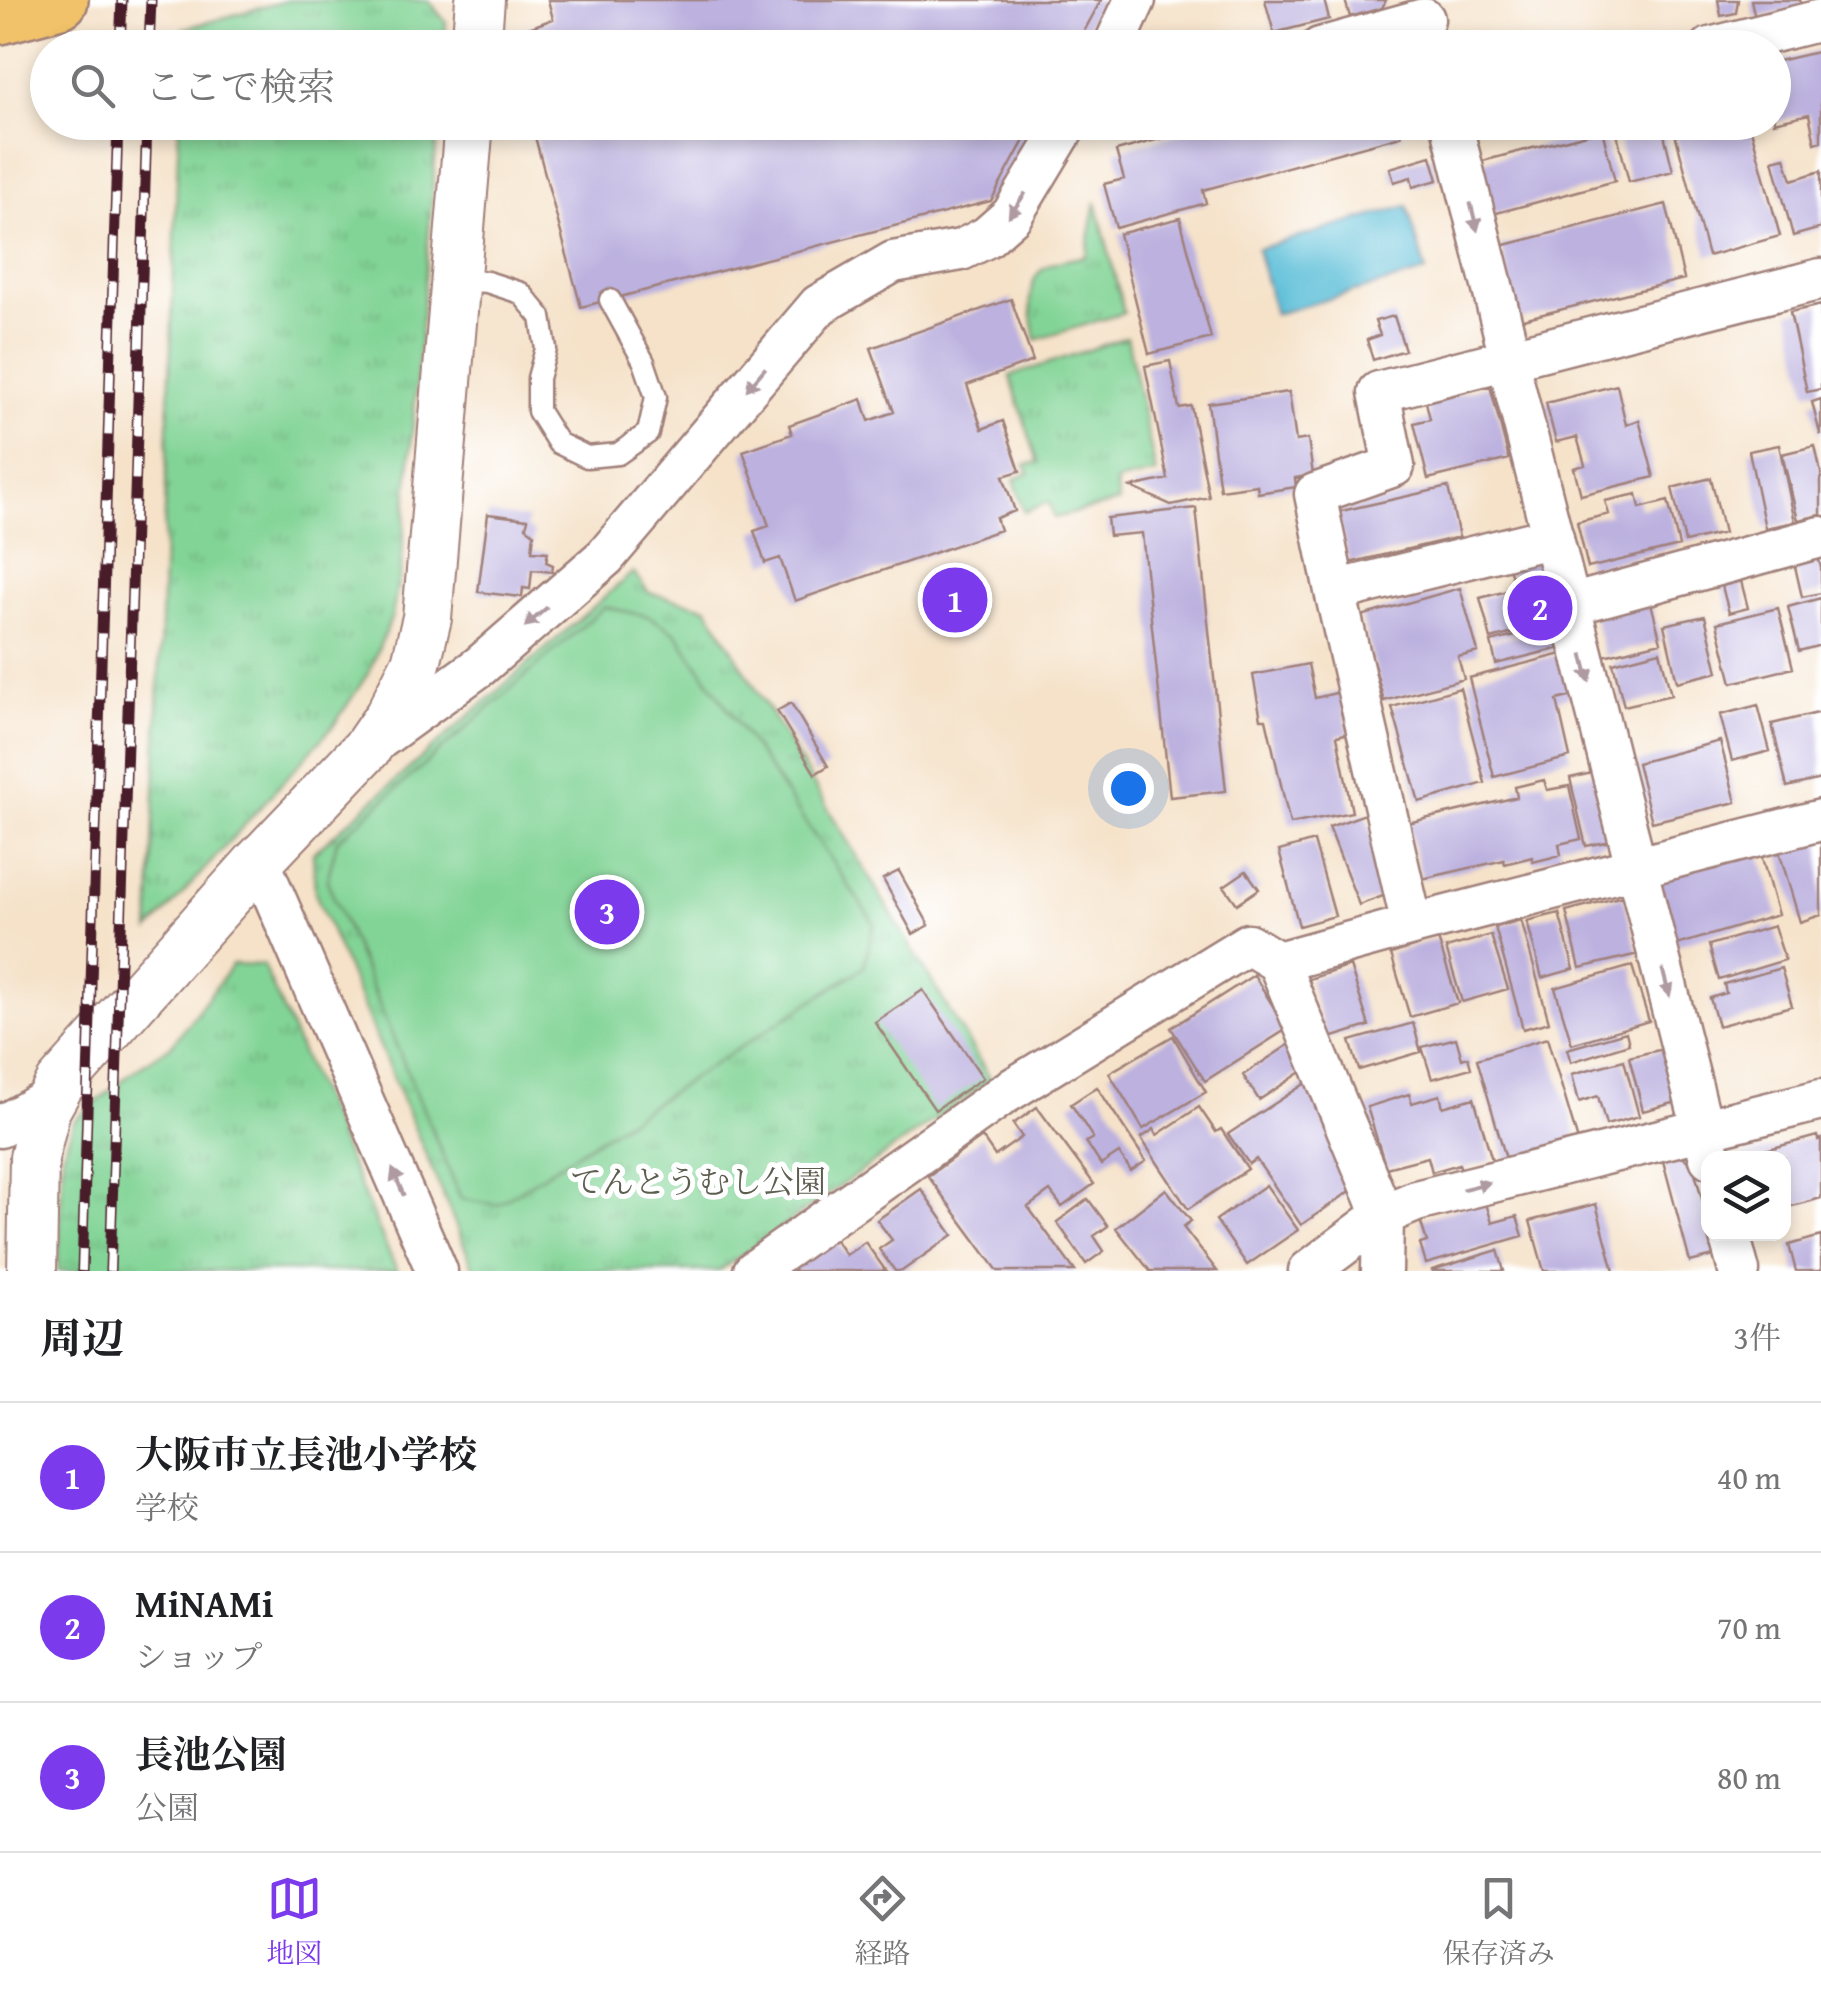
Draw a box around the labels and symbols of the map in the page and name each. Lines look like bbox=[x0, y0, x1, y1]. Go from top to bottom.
one-way arrow bbox=[1008, 192, 1026, 219]
one-way arrow bbox=[1467, 202, 1483, 233]
one-way arrow bbox=[746, 367, 767, 392]
pin: 1 bbox=[922, 562, 988, 638]
pin: 2 bbox=[1508, 570, 1572, 646]
one-way arrow bbox=[524, 606, 549, 628]
one-way arrow bbox=[1578, 653, 1594, 684]
your location bbox=[1103, 763, 1154, 814]
pin: 3 bbox=[574, 874, 640, 950]
one-way arrow bbox=[1658, 968, 1674, 999]
park label: てんとうむし公園 bbox=[570, 1158, 826, 1205]
one-way arrow bbox=[390, 1167, 406, 1197]
one-way arrow bbox=[1461, 1178, 1492, 1193]

